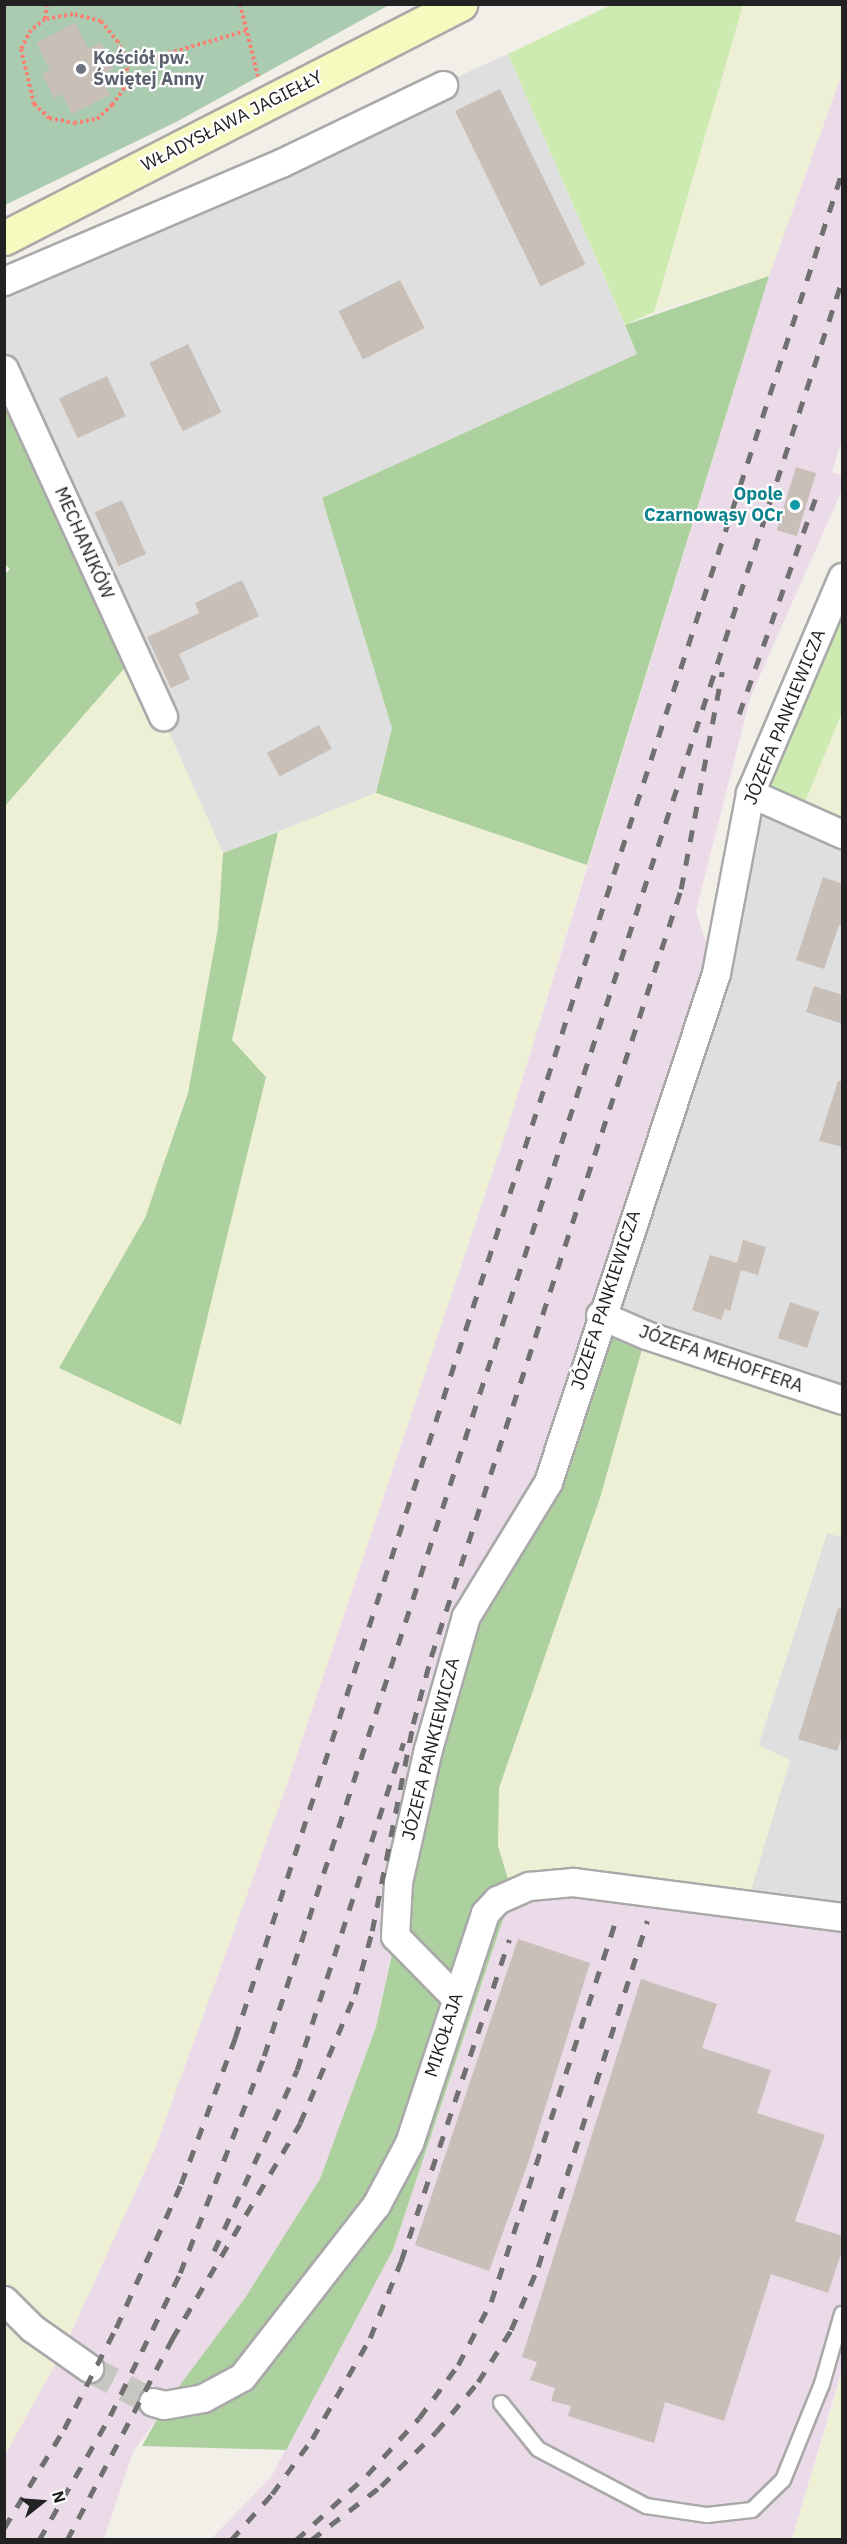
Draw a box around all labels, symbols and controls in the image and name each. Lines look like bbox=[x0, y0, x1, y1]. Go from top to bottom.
place label: Kościół pw. Świętej Anny bbox=[93, 48, 204, 90]
marker: Kościół pw. Świętej Anny bbox=[74, 62, 88, 76]
street label: WŁADYSŁAWA JAGIEŁŁY bbox=[138, 66, 326, 176]
street label: MECHANIKÓW bbox=[50, 484, 118, 602]
place label: Opole Czarnowąsy OCr bbox=[644, 484, 783, 526]
marker: Opole Czarnowąsy OCr bbox=[788, 498, 802, 512]
street label: JÓZEFA PANKIEWICZA bbox=[740, 626, 830, 808]
street label: JÓZEFA PANKIEWICZA bbox=[567, 1207, 645, 1393]
street label: JÓZEFA MEHOFFERA bbox=[636, 1321, 806, 1397]
street label: JÓZEFA PANKIEWICZA bbox=[398, 1655, 464, 1843]
street label: MIKOŁAJA bbox=[420, 1990, 468, 2080]
north arrow bbox=[12, 2472, 72, 2532]
text: N bbox=[48, 2488, 70, 2505]

